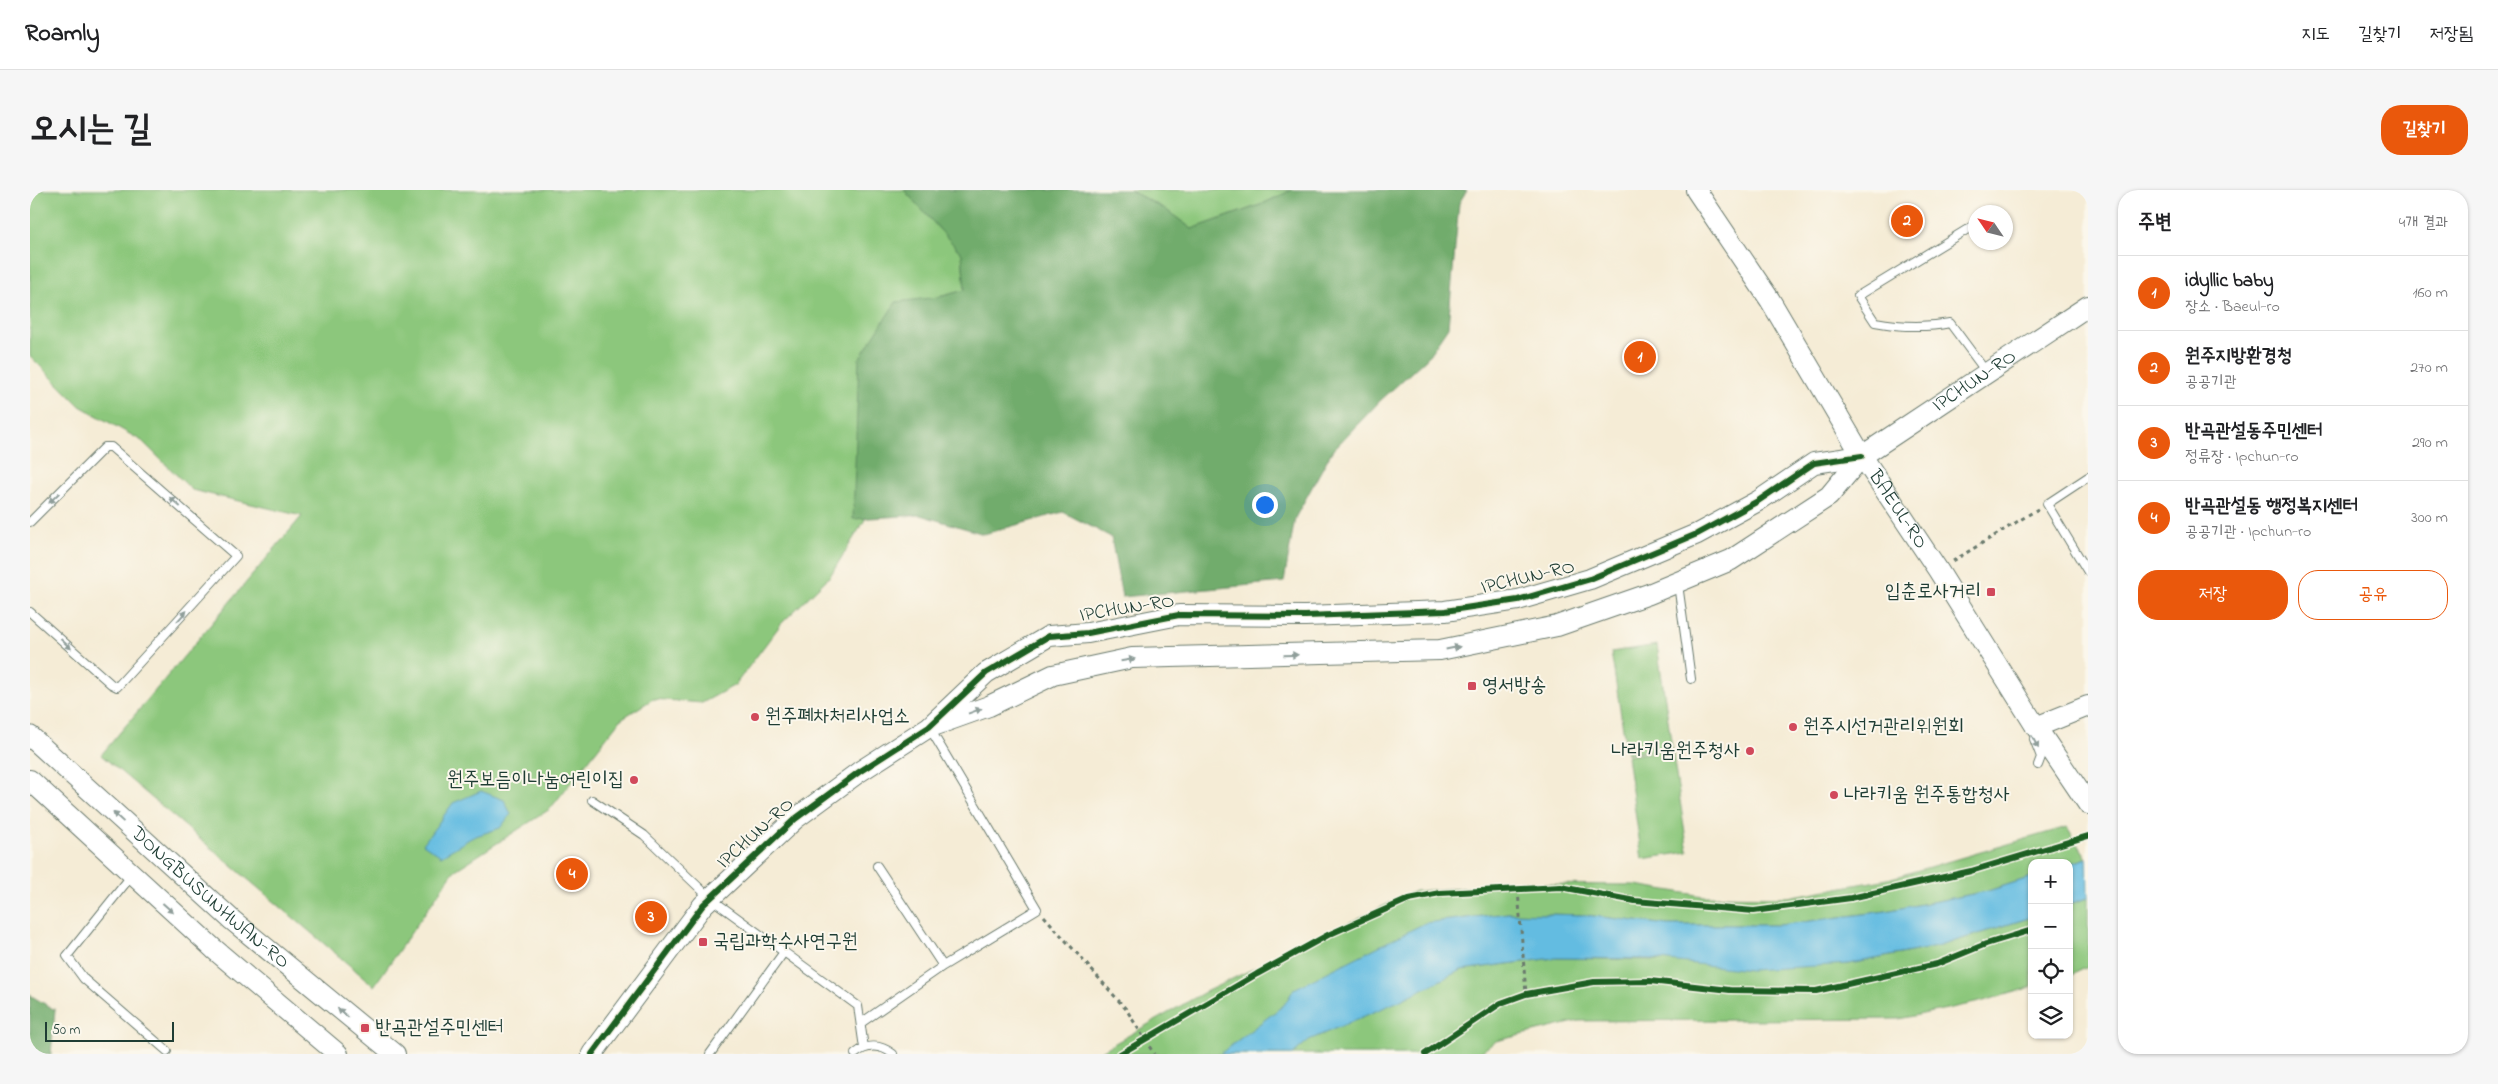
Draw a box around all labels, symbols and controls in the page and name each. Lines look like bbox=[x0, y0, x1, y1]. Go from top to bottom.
text: Roamly bbox=[25, 17, 100, 52]
text: 지도 bbox=[2301, 22, 2330, 48]
text: 길찾기 bbox=[2358, 22, 2402, 48]
text: 저장됨 bbox=[2430, 22, 2473, 48]
text: 오시는 길 bbox=[30, 105, 151, 156]
button: 길찾기 bbox=[2381, 105, 2468, 155]
pin: 2 bbox=[1891, 202, 1923, 240]
north arrow bbox=[1968, 205, 2013, 250]
text: 주변 bbox=[2138, 208, 2172, 238]
text: 4개 결과 bbox=[2399, 211, 2448, 235]
text: idyllic baby bbox=[2185, 268, 2274, 295]
text: 1 bbox=[2151, 281, 2157, 305]
text: 160 m bbox=[2413, 281, 2448, 305]
text: 장소 · Baeul-ro bbox=[2185, 295, 2280, 319]
pin: 1 bbox=[1624, 338, 1656, 376]
street label: IPCHUN-RO bbox=[1927, 343, 2023, 420]
text: 원주지방환경청 bbox=[2185, 343, 2292, 370]
text: 2 bbox=[2150, 356, 2158, 380]
text: 270 m bbox=[2410, 356, 2448, 380]
text: 공공기관 bbox=[2185, 370, 2237, 394]
text: 반곡관설동주민센터 bbox=[2185, 418, 2323, 445]
text: 3 bbox=[2151, 431, 2157, 455]
text: 290 m bbox=[2412, 431, 2448, 455]
text: 정류장 · Ipchun-ro bbox=[2185, 445, 2298, 469]
street label: BAEUL-RO bbox=[1860, 463, 1935, 555]
one-way arrow bbox=[48, 492, 60, 504]
your location bbox=[1252, 492, 1278, 518]
text: 반곡관설동 행정복지센터 bbox=[2185, 493, 2358, 520]
one-way arrow bbox=[169, 496, 181, 508]
text: 4 bbox=[2151, 506, 2157, 530]
text: 300 m bbox=[2411, 506, 2448, 530]
text: 공공기관 · Ipchun-ro bbox=[2185, 520, 2311, 544]
street label: IPCHUN-RO bbox=[1478, 553, 1578, 603]
button: 저장 bbox=[2138, 570, 2288, 620]
button: 공유 bbox=[2298, 570, 2448, 620]
place label: 입춘로사거리 bbox=[1884, 578, 1981, 607]
marker: 입춘로사거리 bbox=[1985, 586, 1997, 598]
street label: IPCHUN-RO bbox=[1077, 587, 1177, 631]
one-way arrow bbox=[176, 610, 188, 622]
one-way arrow bbox=[60, 638, 72, 650]
one-way arrow bbox=[1445, 643, 1461, 651]
one-way arrow bbox=[1283, 651, 1299, 659]
one-way arrow bbox=[1121, 655, 1137, 663]
place label: 영서방송 bbox=[1482, 672, 1546, 701]
marker: 영서방송 bbox=[1466, 680, 1478, 692]
place label: 원주폐차처리사업소 bbox=[765, 703, 910, 732]
one-way arrow bbox=[968, 707, 983, 714]
marker: 원주폐차처리사업소 bbox=[749, 711, 761, 723]
place label: 원주시선거관리위원회 bbox=[1803, 713, 1964, 742]
marker: 원주시선거관리위원회 bbox=[1787, 721, 1799, 733]
one-way arrow bbox=[2031, 735, 2039, 749]
place label: 나라키움원주청사 bbox=[1611, 737, 1740, 766]
marker: 나라키움원주청사 bbox=[1744, 745, 1756, 757]
place label: 원주보듬이나눔어린이집 bbox=[447, 766, 624, 795]
marker: 원주보듬이나눔어린이집 bbox=[628, 774, 640, 786]
place label: 나라키움 원주통합청사 bbox=[1844, 781, 2010, 810]
marker: 나라키움 원주통합청사 bbox=[1828, 789, 1840, 801]
street label: IPCHUN-RO bbox=[711, 791, 801, 877]
one-way arrow bbox=[111, 812, 124, 823]
street label: DONGBUSUNHWAN-RO bbox=[123, 819, 296, 976]
pin: 4 bbox=[556, 855, 588, 893]
map controls bbox=[2028, 859, 2073, 1039]
button: + bbox=[2028, 859, 2073, 904]
pin: 3 bbox=[635, 898, 667, 936]
one-way arrow bbox=[161, 902, 173, 914]
button: − bbox=[2028, 904, 2073, 949]
place label: 국립과학수사연구원 bbox=[713, 928, 858, 957]
marker: 국립과학수사연구원 bbox=[697, 936, 709, 948]
button: locate bbox=[2028, 949, 2073, 994]
button: layers bbox=[2028, 994, 2073, 1039]
one-way arrow bbox=[337, 1007, 349, 1019]
place label: 반곡관설주민센터 bbox=[375, 1014, 504, 1043]
scale bar bbox=[45, 1019, 174, 1042]
text: 50 m bbox=[52, 1020, 80, 1041]
marker: 반곡관설주민센터 bbox=[359, 1022, 371, 1034]

